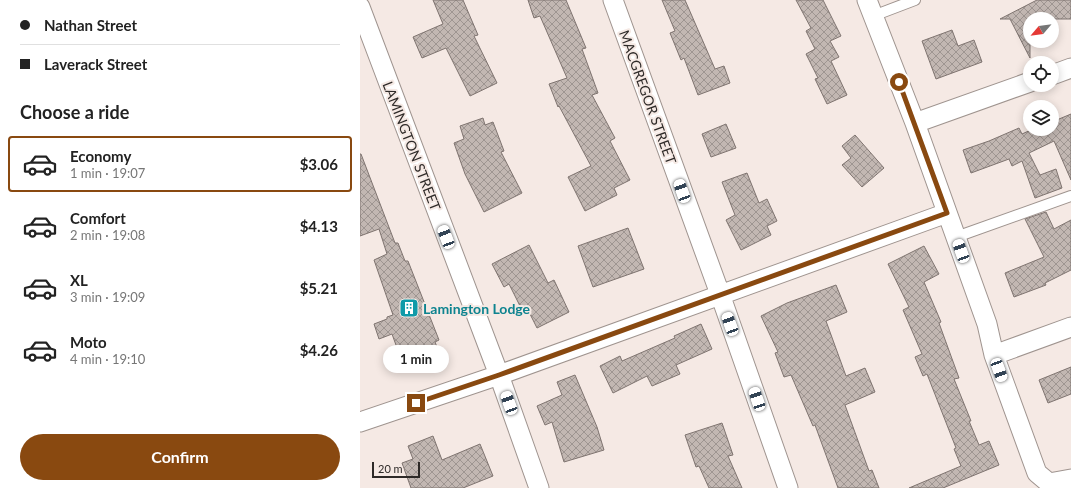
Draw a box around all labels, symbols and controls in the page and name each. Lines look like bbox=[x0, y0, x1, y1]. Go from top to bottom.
north arrow bbox=[1023, 12, 1059, 48]
map controls bbox=[1023, 12, 1059, 136]
text: Nathan Street bbox=[44, 16, 137, 34]
street label: MACGREGOR STREET bbox=[616, 28, 680, 167]
text: Laverack Street bbox=[44, 55, 147, 73]
button: locate bbox=[1023, 56, 1059, 92]
route start bbox=[890, 73, 908, 91]
street label: LAMINGTON STREET bbox=[380, 79, 445, 214]
button: layers bbox=[1023, 100, 1059, 136]
text: Choose a ride bbox=[20, 101, 129, 123]
icon: car bbox=[22, 146, 58, 182]
text: Economy bbox=[70, 147, 131, 165]
text: $3.06 bbox=[300, 155, 338, 173]
text: 1 min · 19:07 bbox=[70, 165, 145, 181]
car bbox=[672, 178, 692, 204]
icon: car bbox=[22, 208, 58, 244]
text: Comfort bbox=[70, 209, 126, 227]
text: $4.13 bbox=[300, 217, 338, 235]
car bbox=[436, 224, 456, 250]
text: 2 min · 19:08 bbox=[70, 227, 145, 243]
car bbox=[951, 238, 971, 264]
icon: car bbox=[22, 270, 58, 306]
text: XL bbox=[70, 271, 88, 289]
text: $5.21 bbox=[300, 279, 338, 297]
text: 3 min · 19:09 bbox=[70, 289, 145, 305]
building icon: Lamington Lodge bbox=[398, 297, 420, 319]
place label: Lamington Lodge bbox=[423, 300, 531, 317]
car bbox=[720, 311, 740, 337]
icon: car bbox=[22, 332, 58, 368]
text: Moto bbox=[70, 333, 107, 351]
text: $4.26 bbox=[300, 341, 338, 359]
callout: 1 min bbox=[383, 345, 449, 373]
text: 4 min · 19:10 bbox=[70, 351, 145, 367]
text: 1 min bbox=[400, 351, 432, 367]
car bbox=[989, 357, 1009, 383]
car bbox=[747, 386, 767, 412]
car bbox=[499, 390, 519, 416]
route end bbox=[407, 394, 425, 412]
button: Confirm bbox=[20, 434, 340, 480]
scale bar bbox=[372, 460, 420, 479]
text: 20 m bbox=[378, 462, 403, 475]

